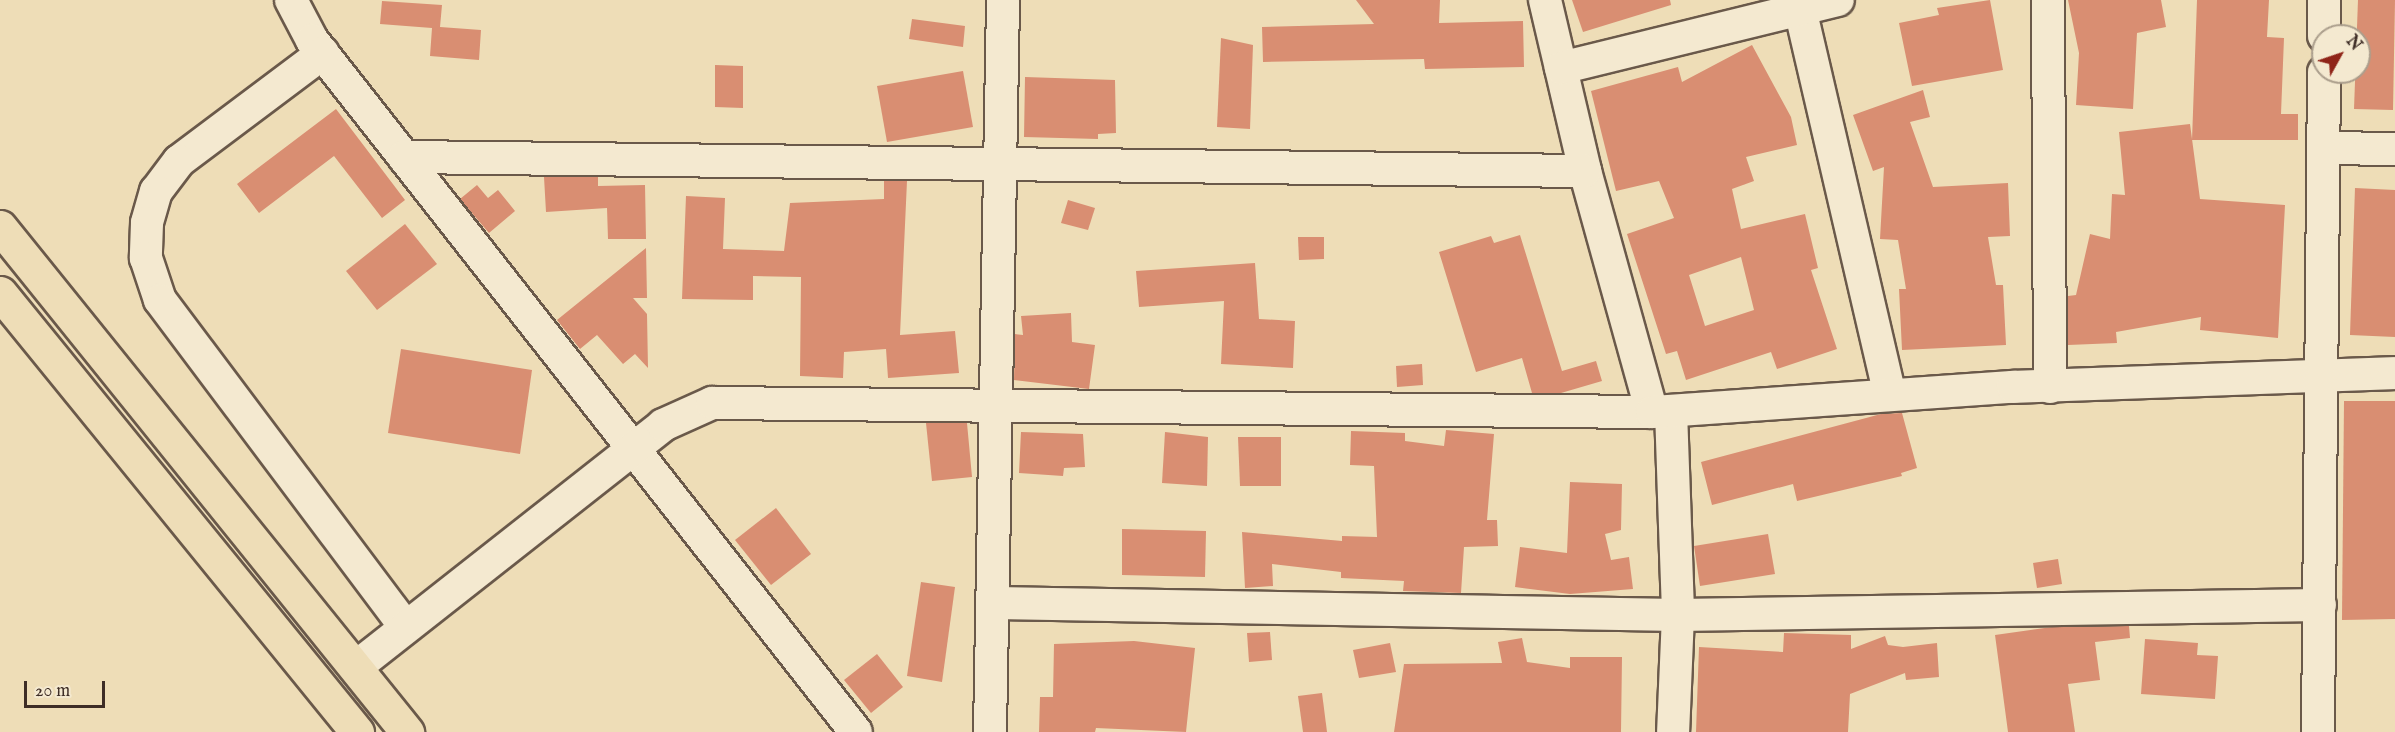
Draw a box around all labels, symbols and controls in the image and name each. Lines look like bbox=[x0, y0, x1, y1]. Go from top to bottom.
north arrow bbox=[2311, 24, 2371, 84]
text: N bbox=[2341, 32, 2365, 55]
scale bar bbox=[27, 669, 108, 707]
text: 20 m bbox=[35, 680, 70, 703]

